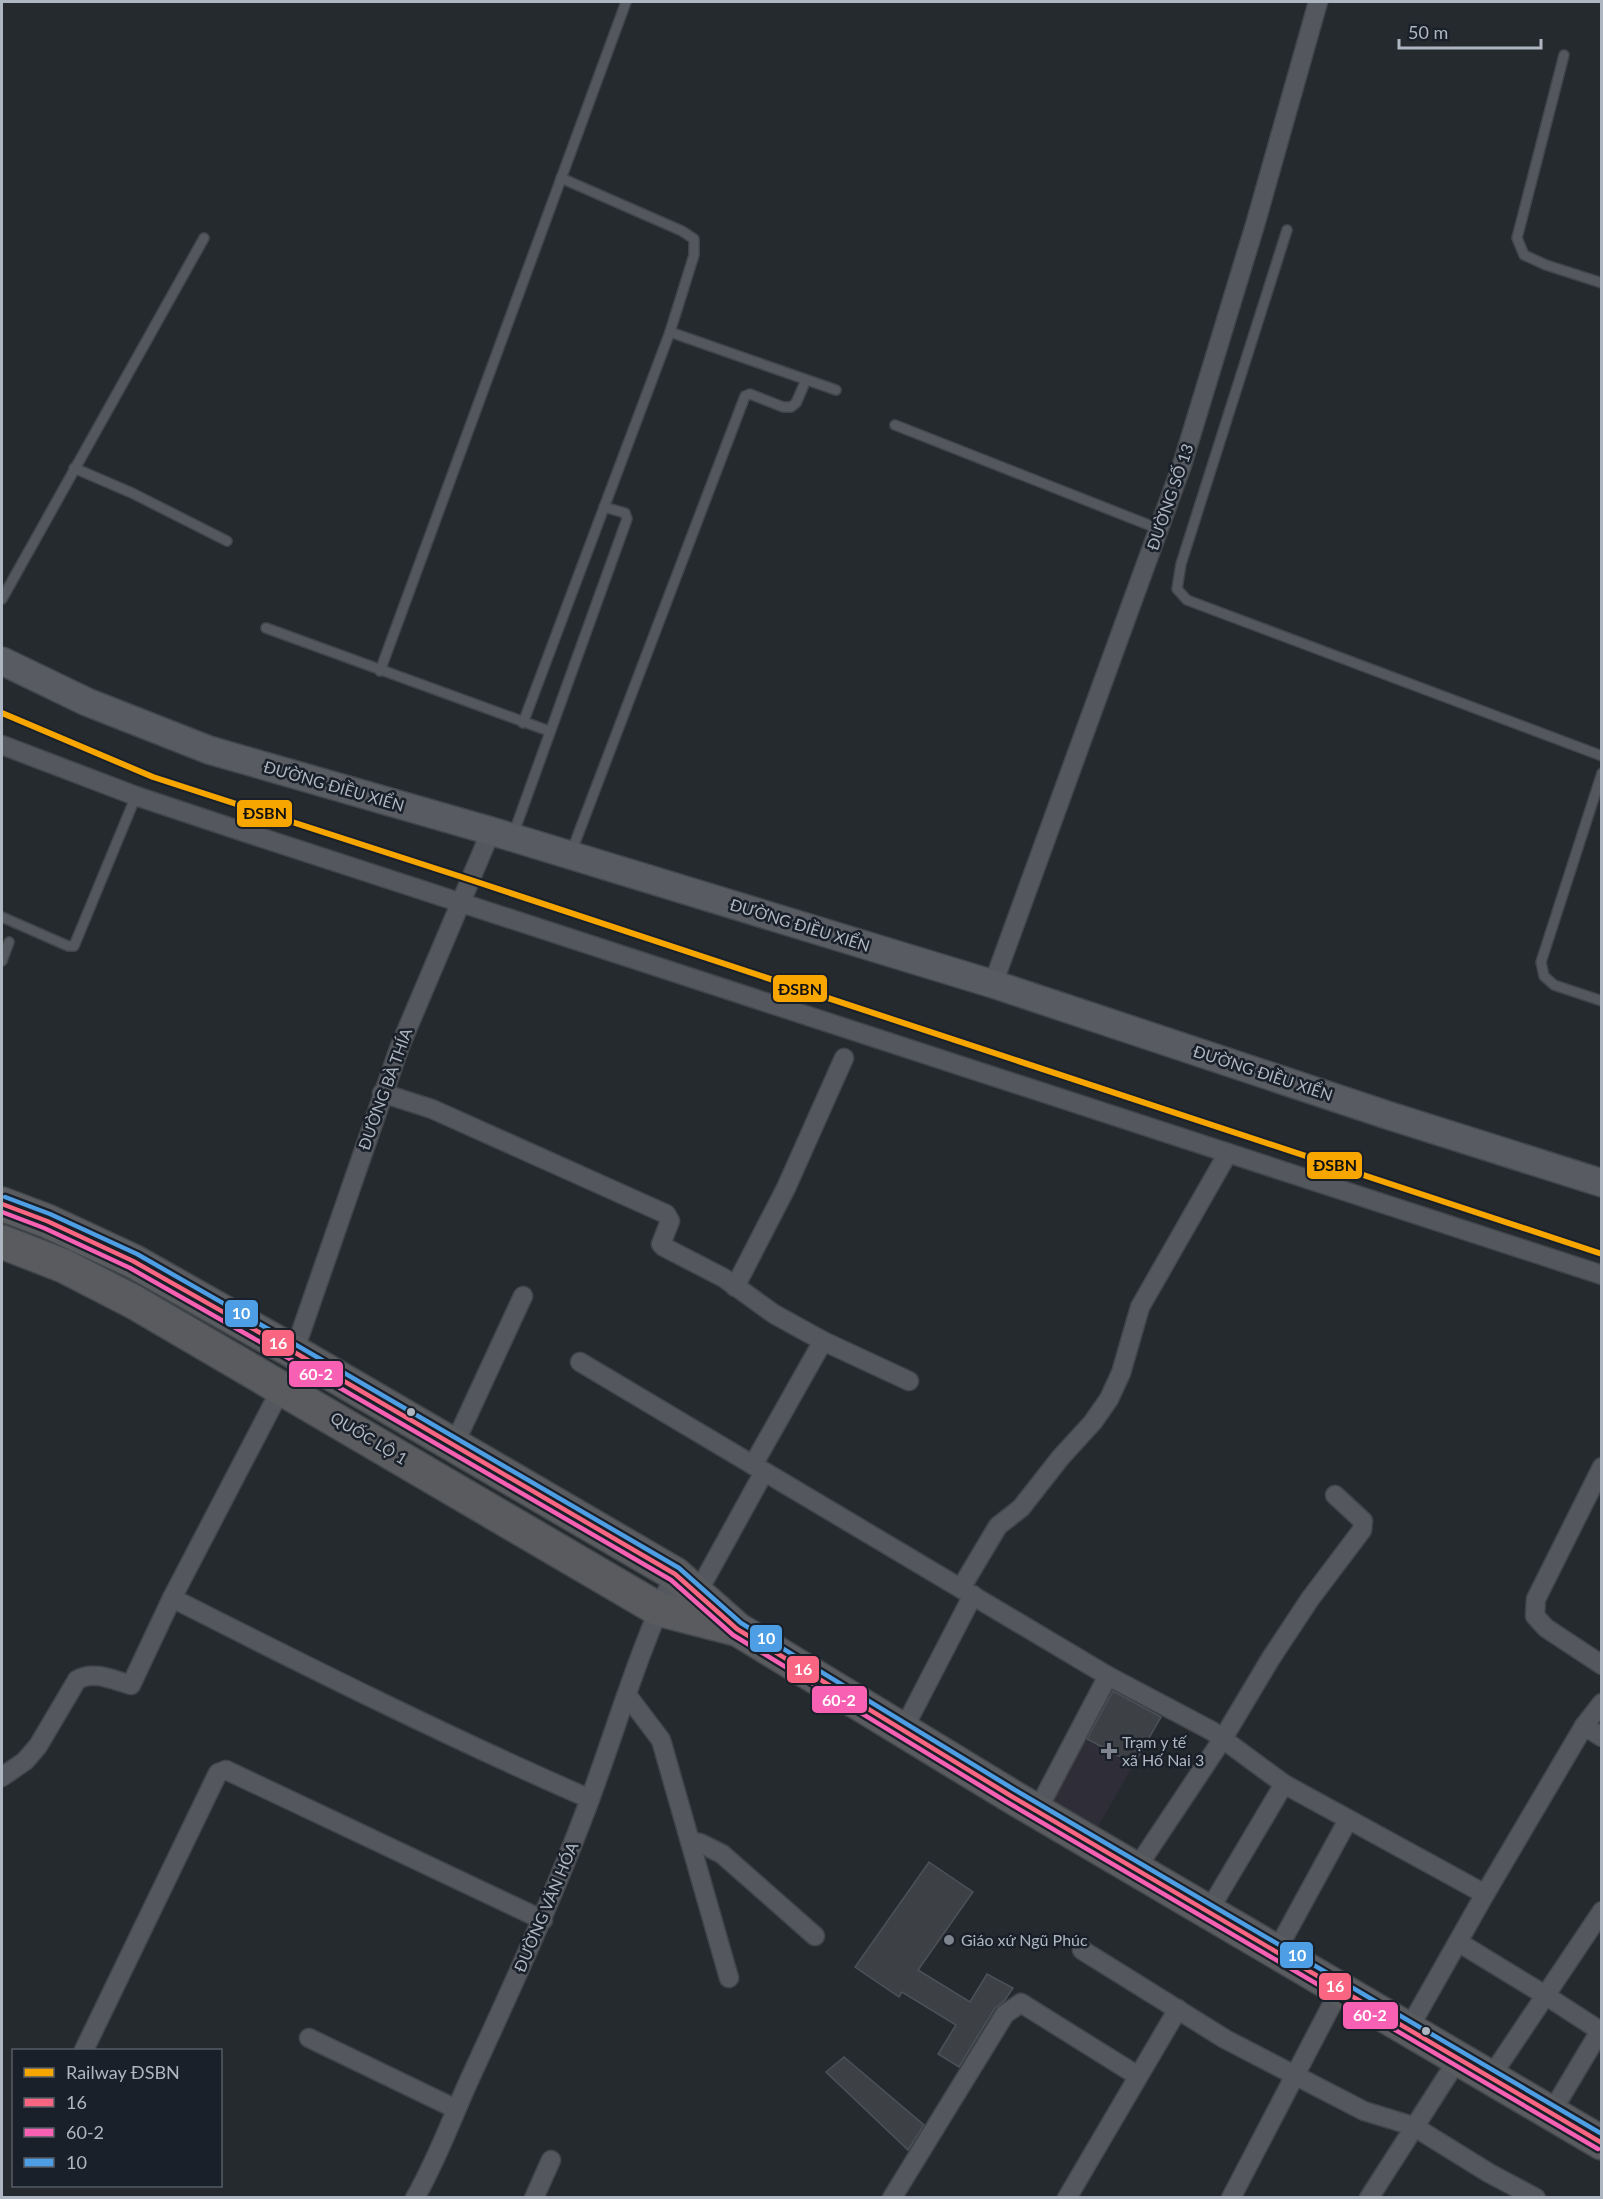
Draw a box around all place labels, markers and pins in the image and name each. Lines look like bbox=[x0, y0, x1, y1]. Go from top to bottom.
unlabelled marker bbox=[405, 1406, 417, 1418]
place label: Trạm y tế xã Hố Nai 3 bbox=[1122, 1732, 1204, 1769]
marker: Trạm y tế xã Hố Nai 3 bbox=[1100, 1742, 1118, 1760]
place label: Giáo xứ Ngũ Phúc bbox=[961, 1930, 1088, 1949]
marker: Giáo xứ Ngũ Phúc bbox=[942, 1933, 956, 1947]
unlabelled marker bbox=[1420, 2025, 1432, 2037]

